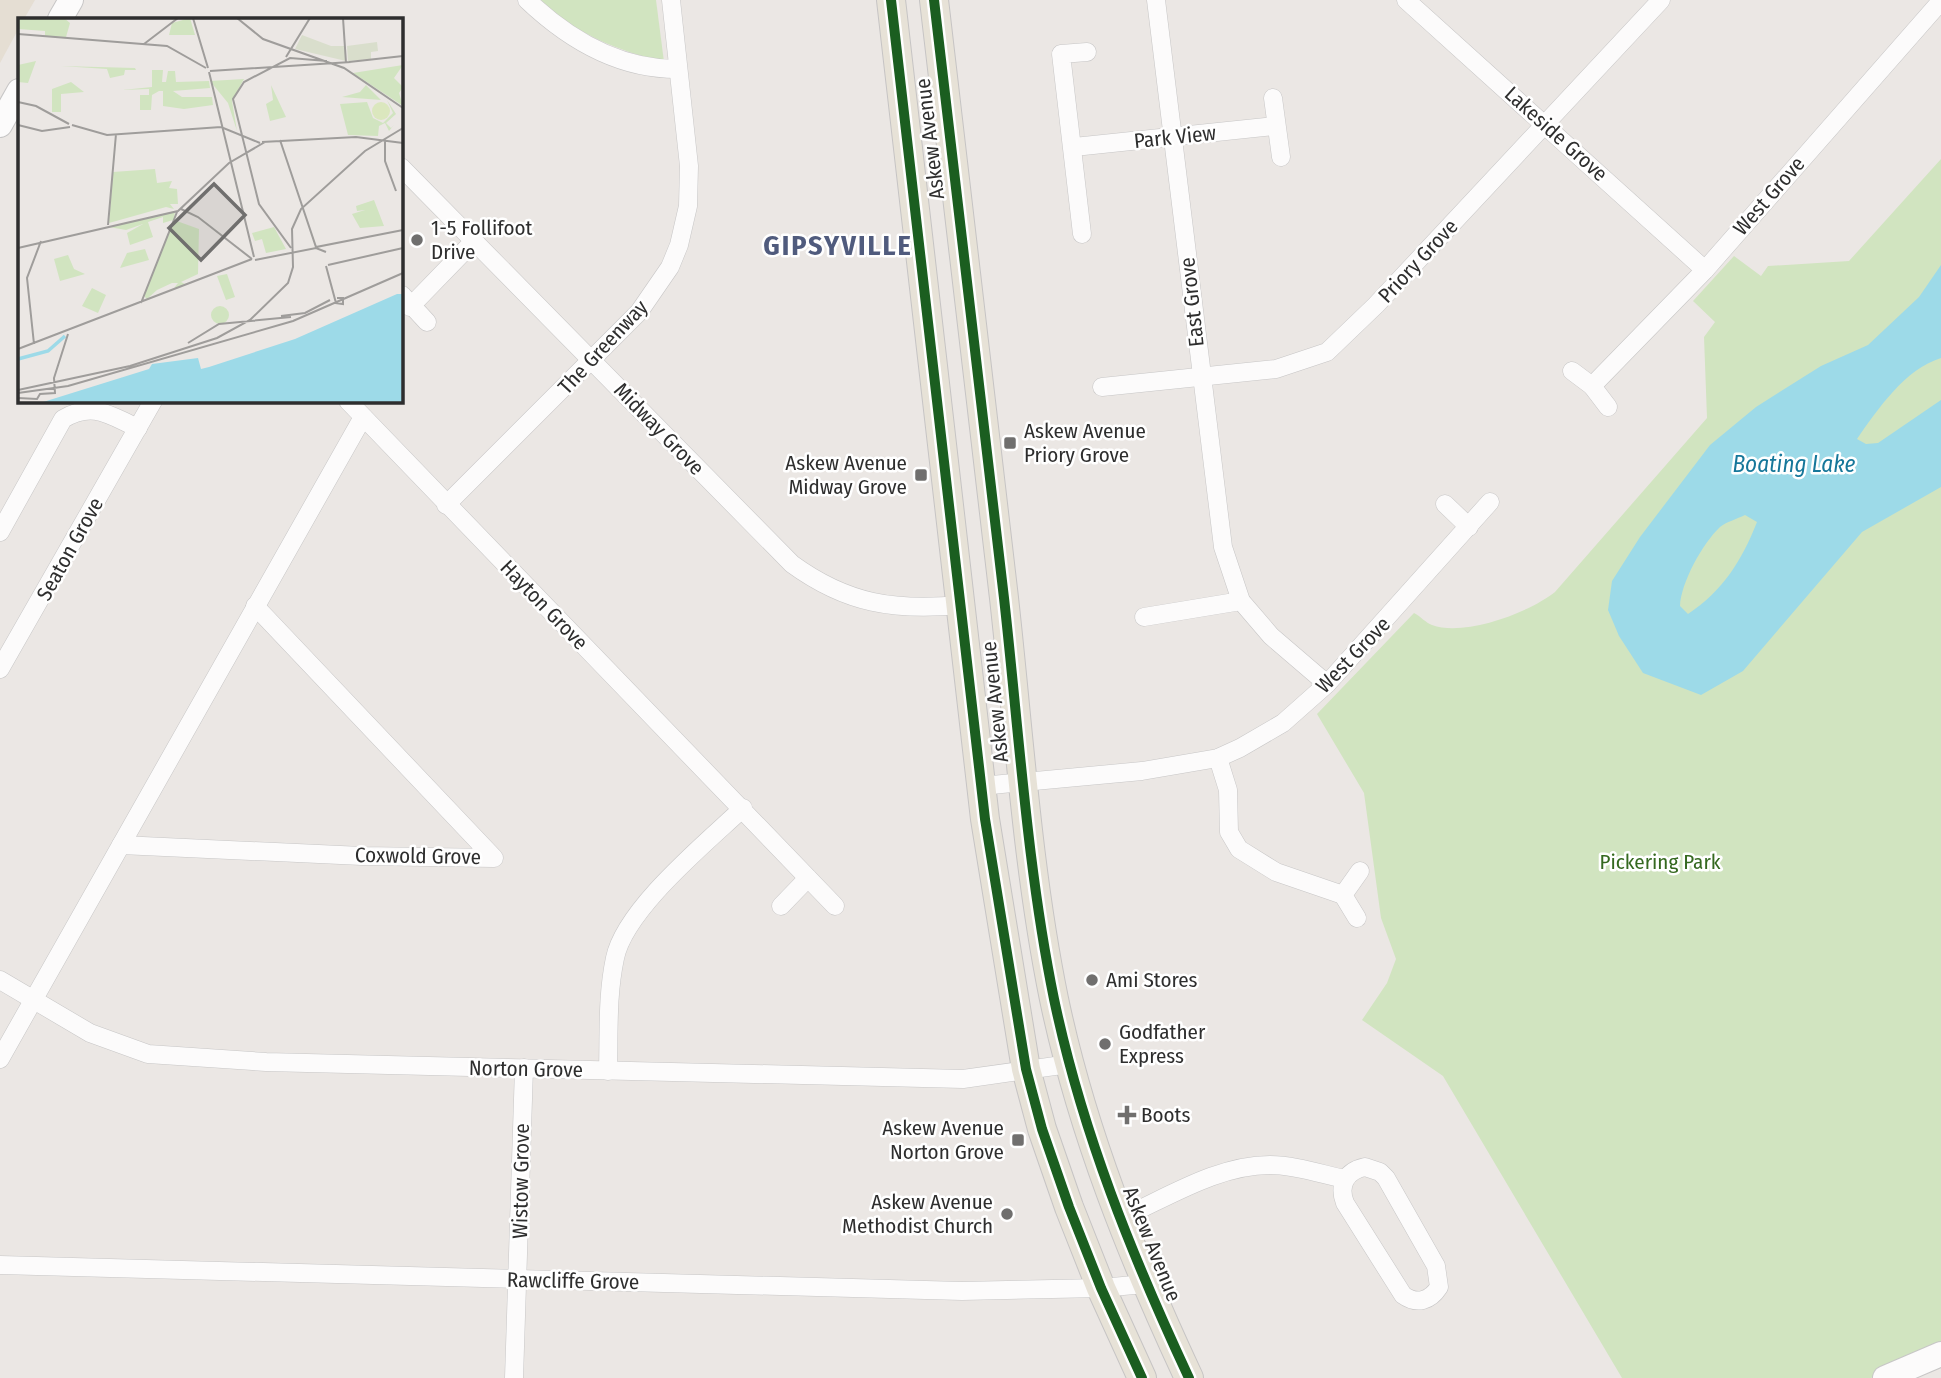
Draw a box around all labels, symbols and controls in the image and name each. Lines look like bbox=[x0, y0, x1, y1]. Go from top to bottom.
inset map bbox=[18, 18, 402, 402]
street label: Askew Avenue bbox=[910, 77, 950, 201]
street label: Lakeside Grove bbox=[1499, 81, 1613, 187]
street label: Park View bbox=[1133, 120, 1218, 154]
street label: West Grove bbox=[1728, 151, 1810, 241]
street label: Priory Grove bbox=[1373, 214, 1463, 308]
place label: 1-5 Follifoot Drive bbox=[431, 215, 532, 265]
district label: GIPSYVILLE bbox=[763, 229, 913, 262]
marker: 1-5 Follifoot Drive bbox=[409, 232, 425, 248]
street label: East Grove bbox=[1174, 256, 1210, 348]
street label: The Greenway bbox=[553, 294, 654, 400]
street label: Midway Grove bbox=[608, 377, 710, 481]
place label: Askew Avenue Priory Grove bbox=[1024, 418, 1146, 468]
marker: Askew Avenue Priory Grove bbox=[1002, 435, 1018, 451]
place label: Askew Avenue Midway Grove bbox=[785, 450, 907, 500]
water label: Boating Lake bbox=[1732, 450, 1856, 478]
marker: Askew Avenue Midway Grove bbox=[913, 467, 929, 483]
street label: Seaton Grove bbox=[31, 493, 109, 605]
street label: Hayton Grove bbox=[495, 555, 593, 655]
street label: West Grove bbox=[1310, 611, 1396, 699]
street label: Askew Avenue bbox=[976, 640, 1014, 764]
street label: Coxwold Grove bbox=[355, 842, 481, 870]
park label: Pickering Park bbox=[1599, 849, 1721, 875]
place label: Ami Stores bbox=[1106, 967, 1198, 993]
marker: Ami Stores bbox=[1084, 972, 1100, 988]
place label: Godfather Express bbox=[1119, 1019, 1206, 1069]
marker: Godfather Express bbox=[1097, 1036, 1113, 1052]
street label: Norton Grove bbox=[469, 1055, 583, 1083]
place label: Boots bbox=[1141, 1102, 1190, 1128]
marker: Boots bbox=[1119, 1107, 1135, 1123]
place label: Askew Avenue Norton Grove bbox=[882, 1115, 1004, 1165]
street label: Wistow Grove bbox=[507, 1123, 535, 1239]
marker: Askew Avenue Norton Grove bbox=[1010, 1132, 1026, 1148]
street label: Askew Avenue bbox=[1117, 1183, 1187, 1305]
place label: Askew Avenue Methodist Church bbox=[842, 1189, 993, 1239]
marker: Askew Avenue Methodist Church bbox=[999, 1206, 1015, 1222]
street label: Rawcliffe Grove bbox=[507, 1267, 639, 1295]

